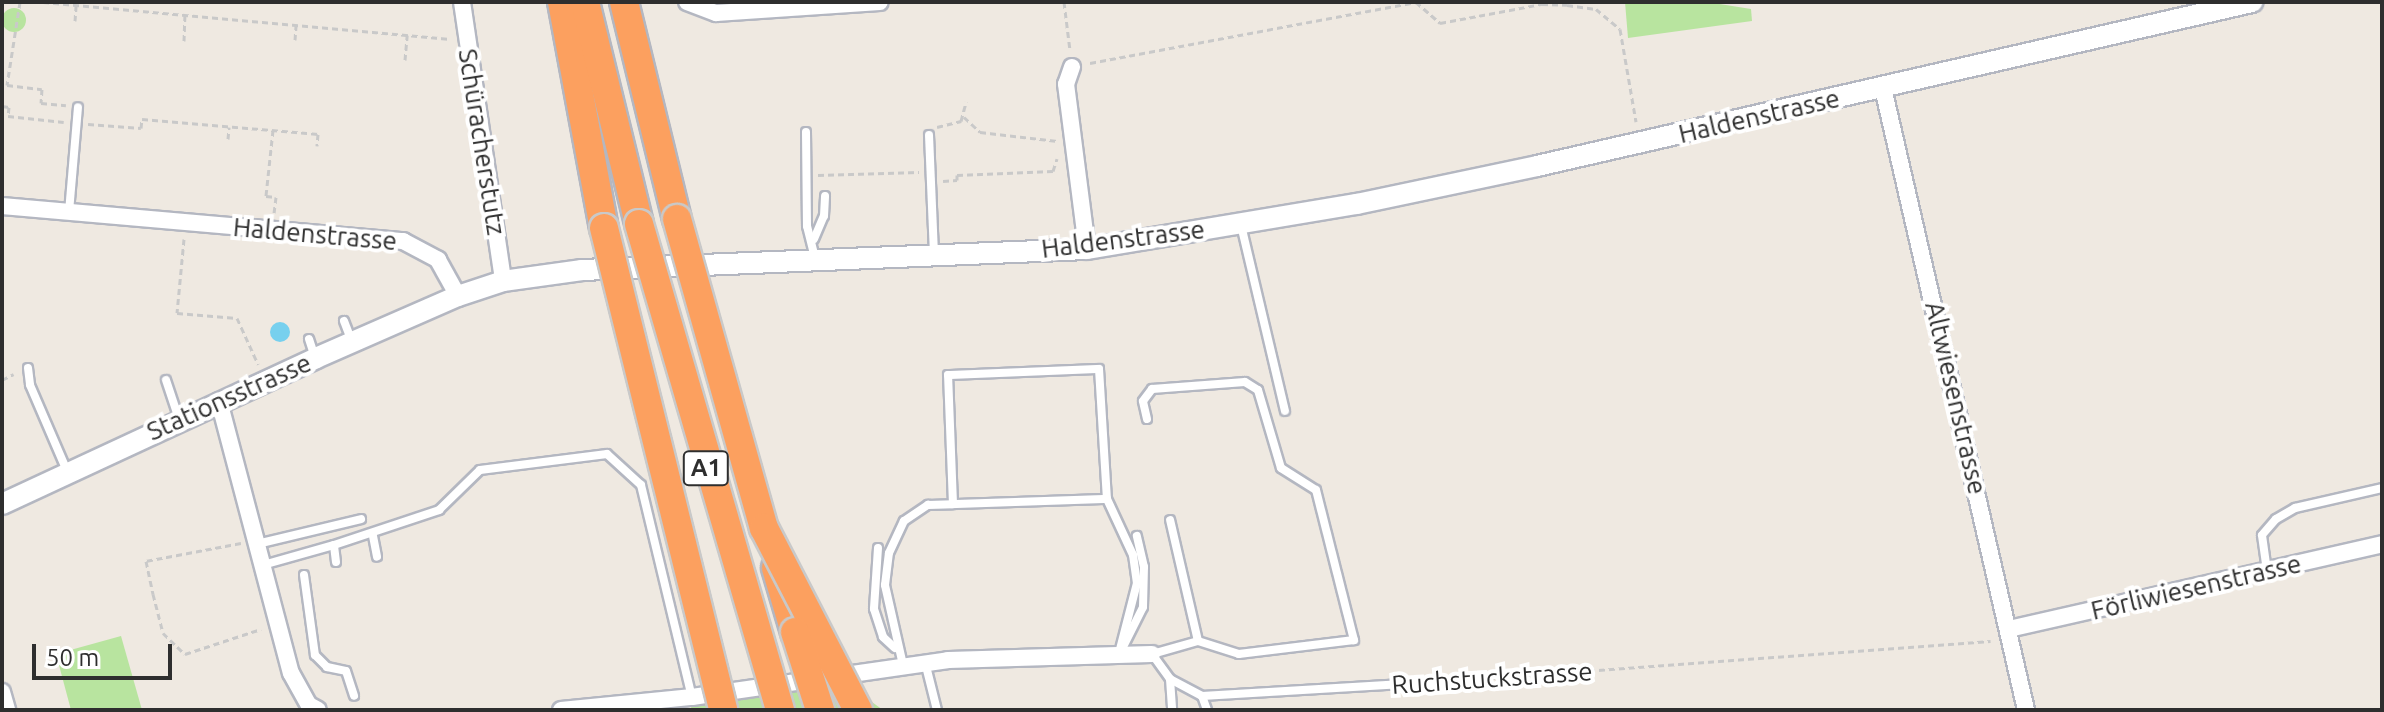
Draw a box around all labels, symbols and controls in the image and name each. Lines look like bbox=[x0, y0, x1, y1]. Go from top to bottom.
street label: Schüracherstutz bbox=[452, 47, 512, 237]
street label: Haldenstrasse bbox=[1675, 82, 1843, 150]
street label: Haldenstrasse bbox=[232, 211, 398, 257]
street label: Haldenstrasse bbox=[1040, 214, 1206, 264]
street label: Altwiesenstrasse bbox=[1919, 299, 1993, 497]
street label: Stationsstrasse bbox=[142, 347, 316, 447]
road number: A1 bbox=[682, 448, 730, 488]
street label: Förliwiesenstrasse bbox=[2088, 548, 2304, 626]
scale bar bbox=[36, 628, 176, 678]
text: 50 m bbox=[46, 644, 99, 671]
street label: Ruchstuckstrasse bbox=[1391, 655, 1593, 701]

